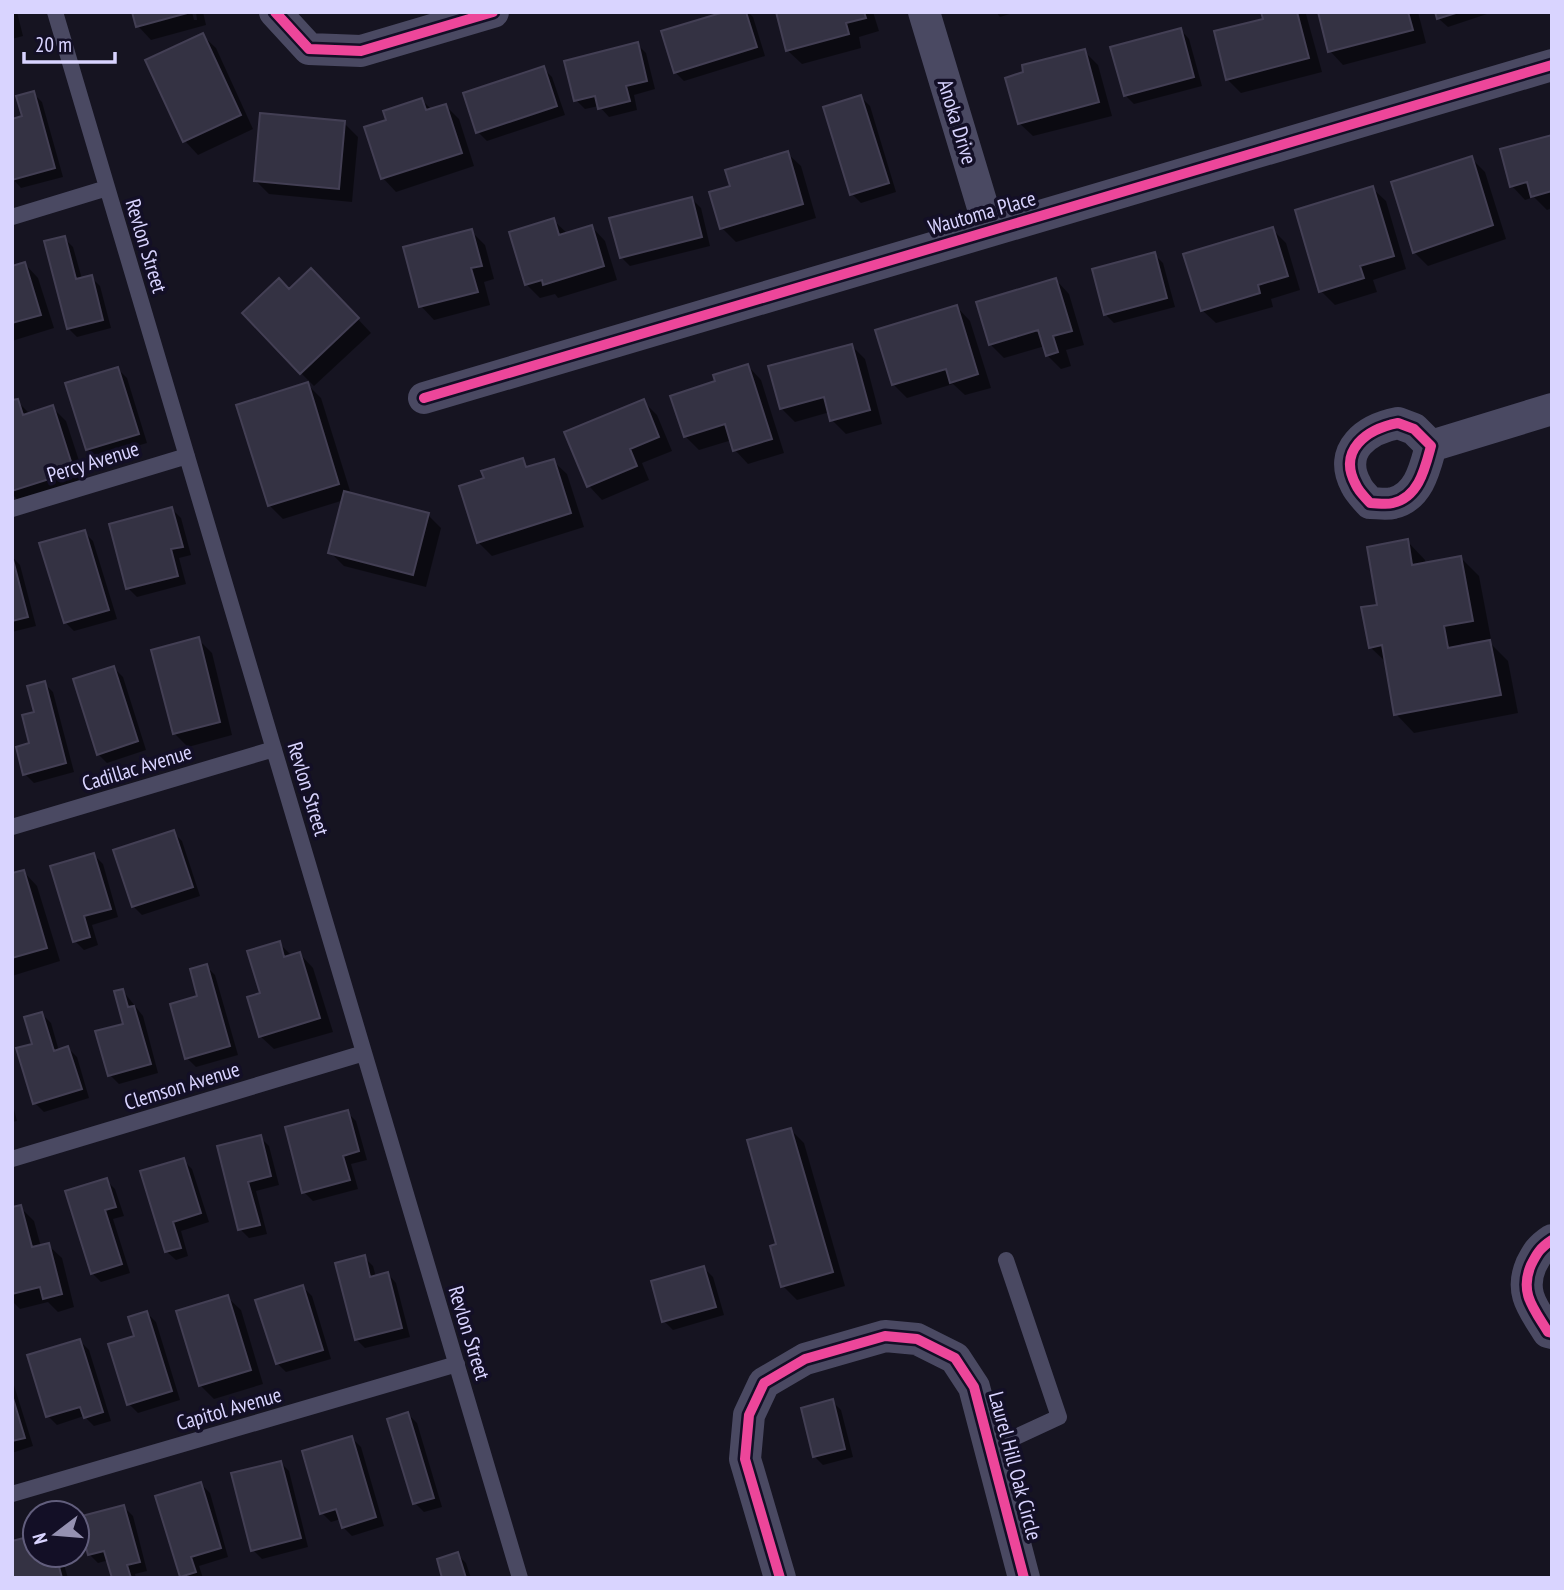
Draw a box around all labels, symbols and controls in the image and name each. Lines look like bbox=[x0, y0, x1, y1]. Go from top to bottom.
scale bar bbox=[24, 21, 116, 65]
text: 20 m bbox=[35, 31, 72, 58]
street label: Anoka Drive bbox=[932, 76, 983, 168]
street label: Wautoma Place bbox=[925, 184, 1039, 241]
street label: Revlon Street bbox=[119, 196, 174, 296]
street label: Percy Avenue bbox=[44, 435, 142, 488]
street label: Cadillac Avenue bbox=[79, 738, 195, 797]
street label: Revlon Street bbox=[281, 739, 336, 839]
street label: Clemson Avenue bbox=[121, 1055, 243, 1116]
street label: Revlon Street bbox=[442, 1283, 497, 1383]
street label: Capitol Avenue bbox=[173, 1381, 284, 1436]
street label: Laurel Hill Oak Circle bbox=[983, 1389, 1048, 1543]
north arrow bbox=[21, 1499, 91, 1569]
text: N bbox=[27, 1530, 53, 1547]

